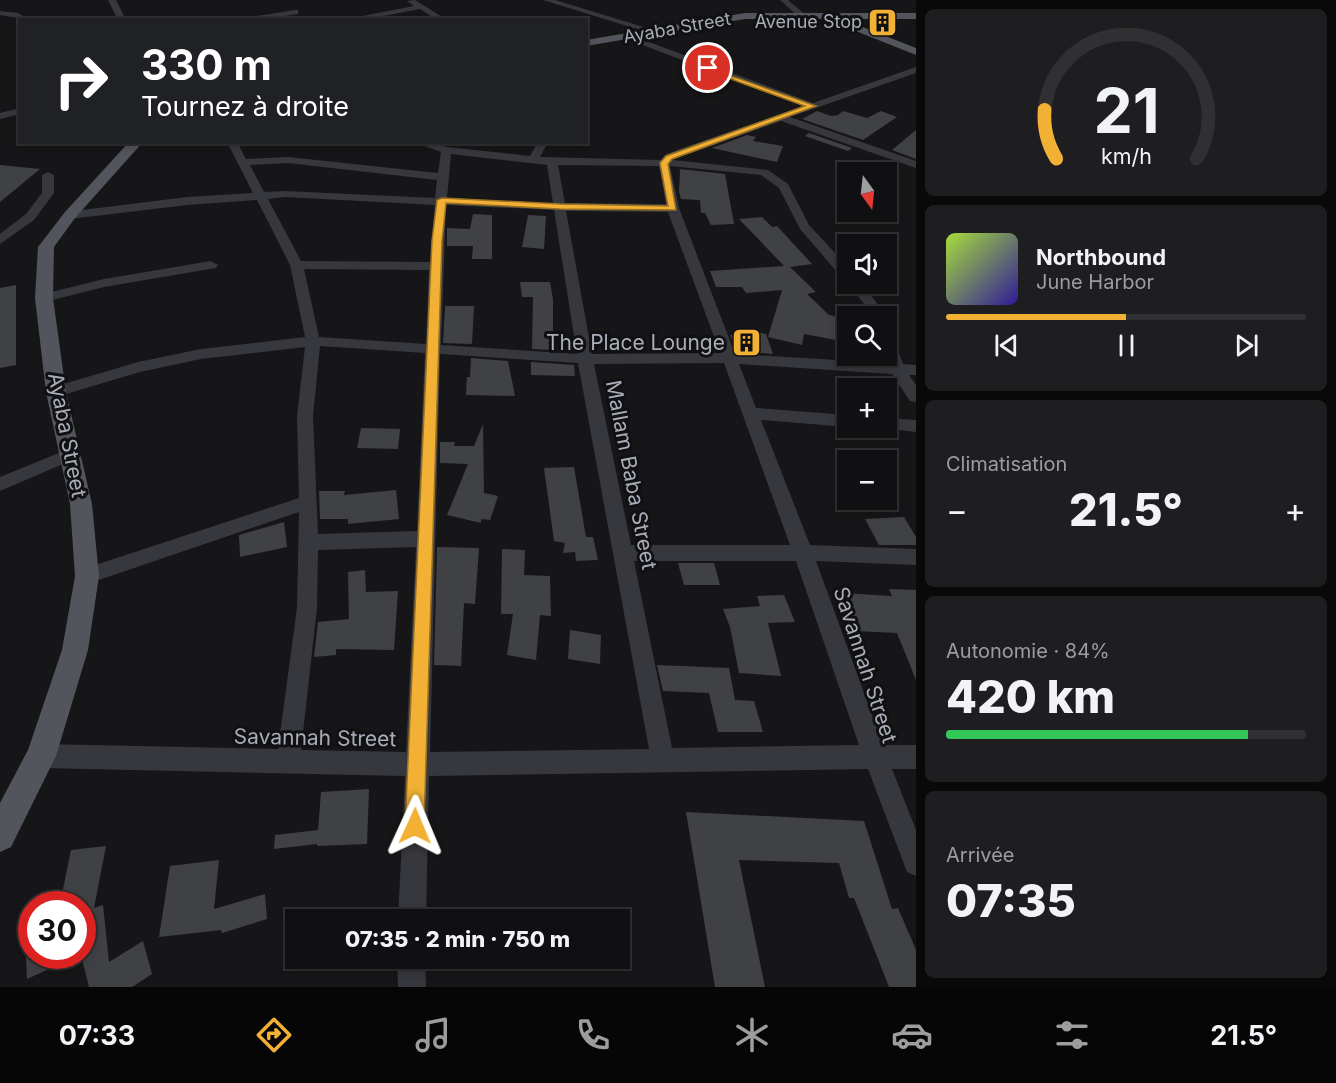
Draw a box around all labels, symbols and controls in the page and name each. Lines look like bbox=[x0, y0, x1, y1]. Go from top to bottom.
building icon: Avenue Stop bbox=[867, 6, 899, 38]
street label: Ayaba Street bbox=[622, 8, 732, 47]
place label: Avenue Stop bbox=[755, 11, 862, 32]
text: 330 m bbox=[141, 39, 272, 90]
icon: right bbox=[42, 42, 120, 120]
pin bbox=[682, 42, 733, 93]
icon: arrive bbox=[691, 51, 724, 84]
text: 21 bbox=[1093, 73, 1159, 148]
text: Tournez à droite bbox=[141, 90, 349, 123]
text: km/h bbox=[1101, 144, 1151, 170]
north arrow bbox=[837, 162, 897, 222]
map controls bbox=[837, 162, 897, 510]
button: sound bbox=[837, 234, 897, 294]
text: Northbound bbox=[1036, 244, 1166, 270]
text: June Harbor bbox=[1036, 270, 1154, 294]
button: search bbox=[837, 306, 897, 366]
building icon: The Place Lounge bbox=[730, 327, 762, 359]
icon: previous bbox=[990, 329, 1023, 362]
icon: pause bbox=[1110, 329, 1143, 362]
icon: next bbox=[1230, 329, 1263, 362]
place label: The Place Lounge bbox=[546, 330, 725, 355]
street label: Ayaba Street bbox=[43, 370, 92, 500]
street label: Mallam Baba Street bbox=[601, 378, 662, 572]
button: + bbox=[837, 378, 897, 438]
button: − bbox=[837, 450, 897, 510]
text: Climatisation bbox=[946, 452, 1067, 476]
text: 21.5° bbox=[1069, 482, 1183, 537]
text: − bbox=[946, 490, 968, 530]
text: + bbox=[1284, 490, 1306, 530]
street label: Savannah Street bbox=[828, 584, 903, 746]
text: Autonomie · 84% bbox=[946, 639, 1110, 663]
text: 420 km bbox=[946, 669, 1115, 724]
street label: Savannah Street bbox=[233, 724, 397, 751]
position arrow bbox=[383, 794, 447, 858]
text: Arrivée bbox=[946, 843, 1015, 867]
text: 07:35 bbox=[946, 873, 1076, 928]
speed limit sign: 30 bbox=[18, 891, 96, 969]
text: 07:35 · 2 min · 750 m bbox=[345, 926, 570, 952]
icon: directions bbox=[253, 1014, 295, 1056]
icon: music bbox=[412, 1014, 454, 1056]
icon: phone bbox=[572, 1014, 614, 1056]
icon: climate bbox=[731, 1014, 773, 1056]
icon: car bbox=[891, 1014, 933, 1056]
icon: filters bbox=[1051, 1014, 1093, 1056]
text: 07:33 bbox=[59, 1019, 135, 1052]
text: 21.5° bbox=[1210, 1019, 1277, 1052]

